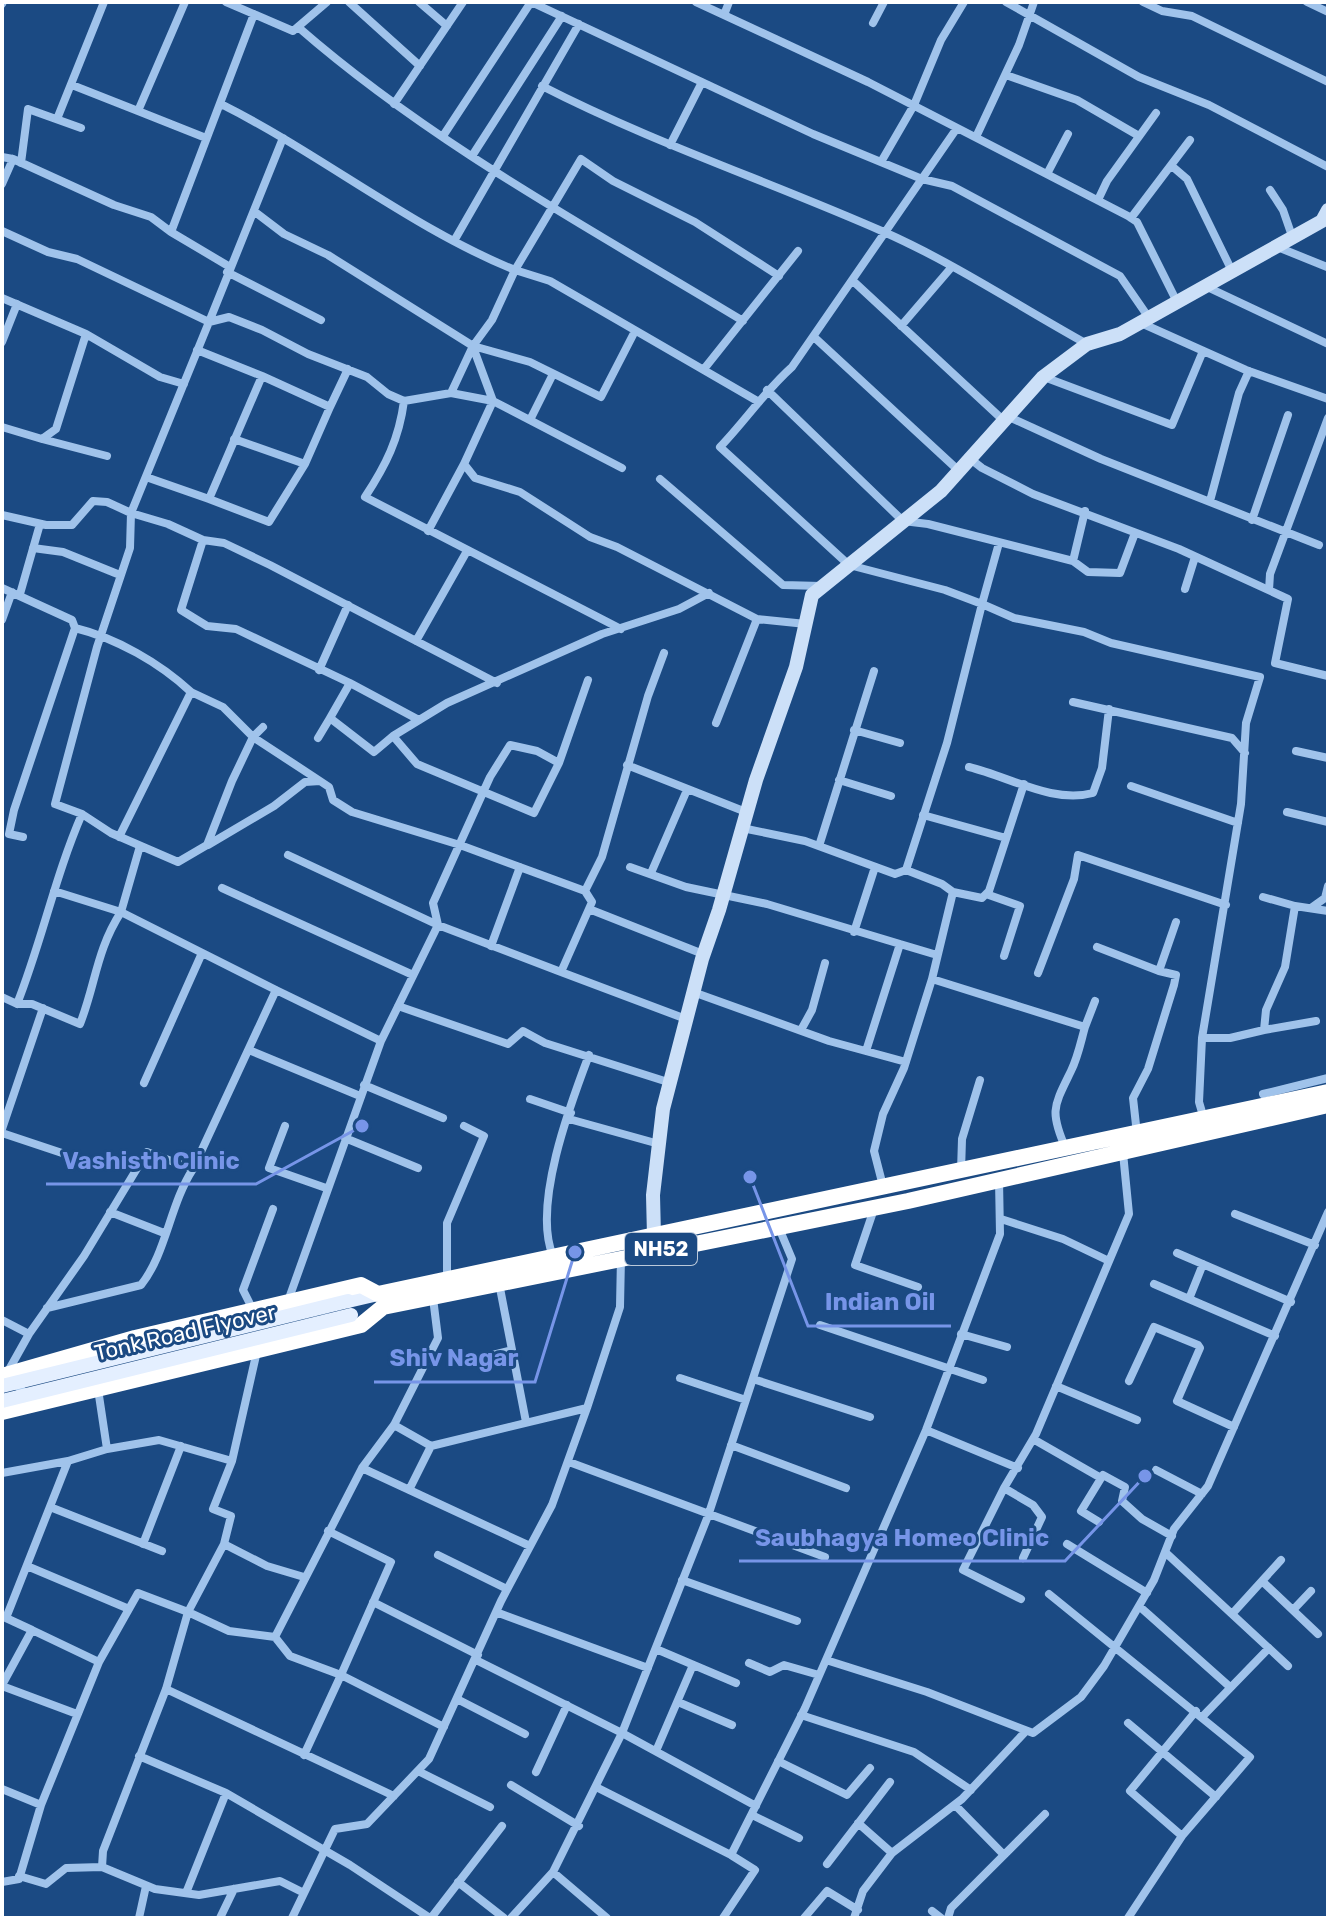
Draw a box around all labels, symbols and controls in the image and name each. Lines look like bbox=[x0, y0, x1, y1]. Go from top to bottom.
callout: Vashisth Clinic bbox=[46, 1136, 256, 1184]
text: Vashisth Clinic bbox=[62, 1147, 240, 1175]
road number: NH52 bbox=[625, 1233, 697, 1265]
callout: Indian Oil bbox=[808, 1278, 951, 1326]
text: Indian Oil bbox=[825, 1288, 935, 1316]
street label: Tonk Road Flyover bbox=[92, 1298, 279, 1366]
callout: Shiv Nagar bbox=[374, 1334, 535, 1382]
text: Shiv Nagar bbox=[390, 1344, 519, 1372]
callout: Saubhagya Homeo Clinic bbox=[739, 1513, 1065, 1561]
text: Saubhagya Homeo Clinic bbox=[755, 1524, 1049, 1552]

